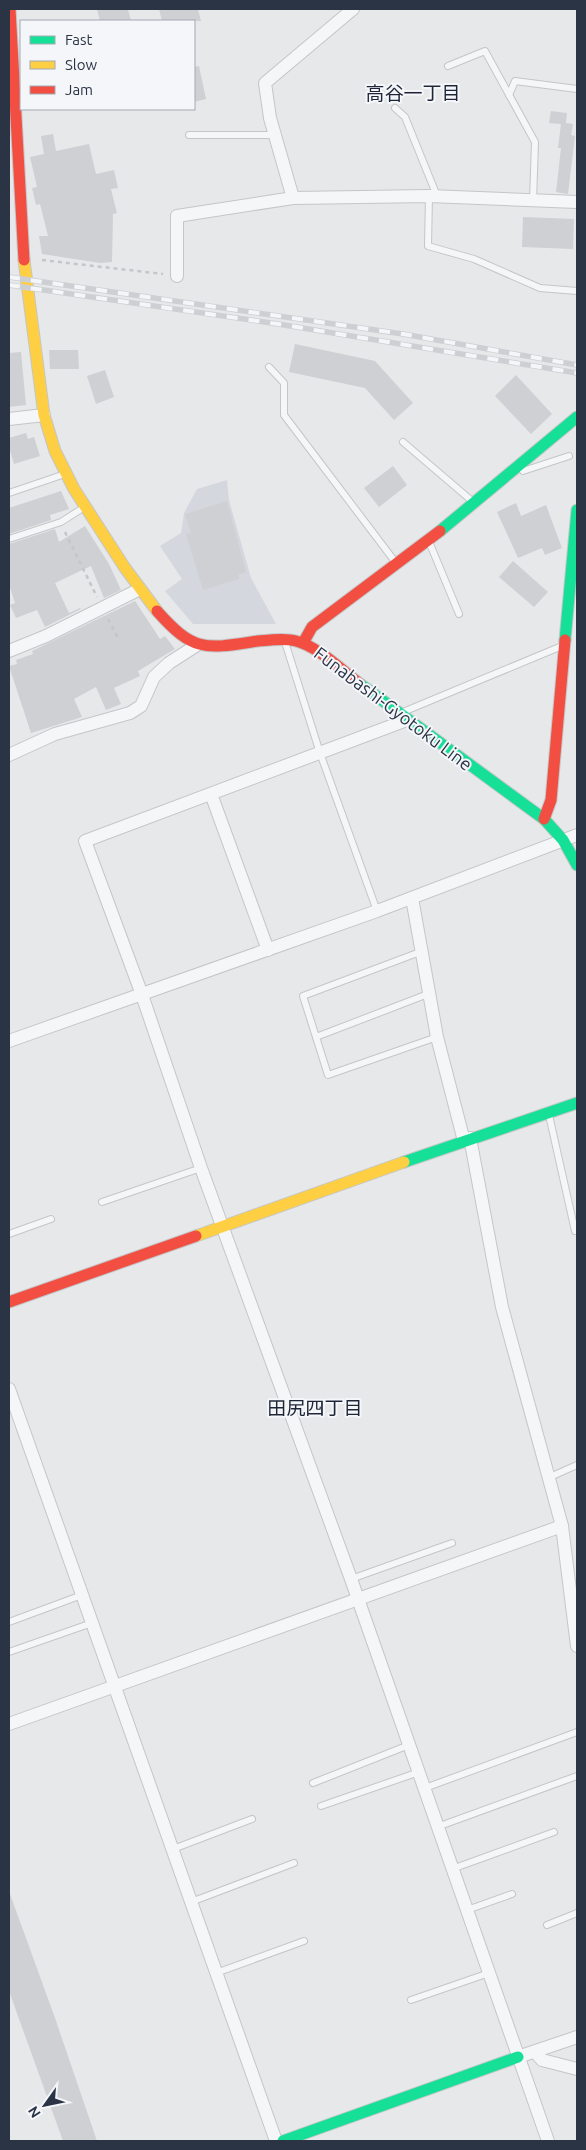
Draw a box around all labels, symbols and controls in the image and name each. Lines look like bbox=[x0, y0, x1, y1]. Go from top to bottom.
legend bbox=[20, 20, 195, 110]
text: Fast bbox=[65, 31, 93, 48]
text: Slow bbox=[65, 56, 98, 73]
text: Jam bbox=[65, 81, 93, 98]
district label: 高谷一丁目 bbox=[365, 82, 461, 104]
street label: Funabashi-Gyotoku Line bbox=[311, 642, 476, 774]
district label: 田尻四丁目 bbox=[267, 1397, 363, 1419]
north arrow bbox=[20, 2080, 70, 2130]
text: N bbox=[25, 2103, 44, 2121]

